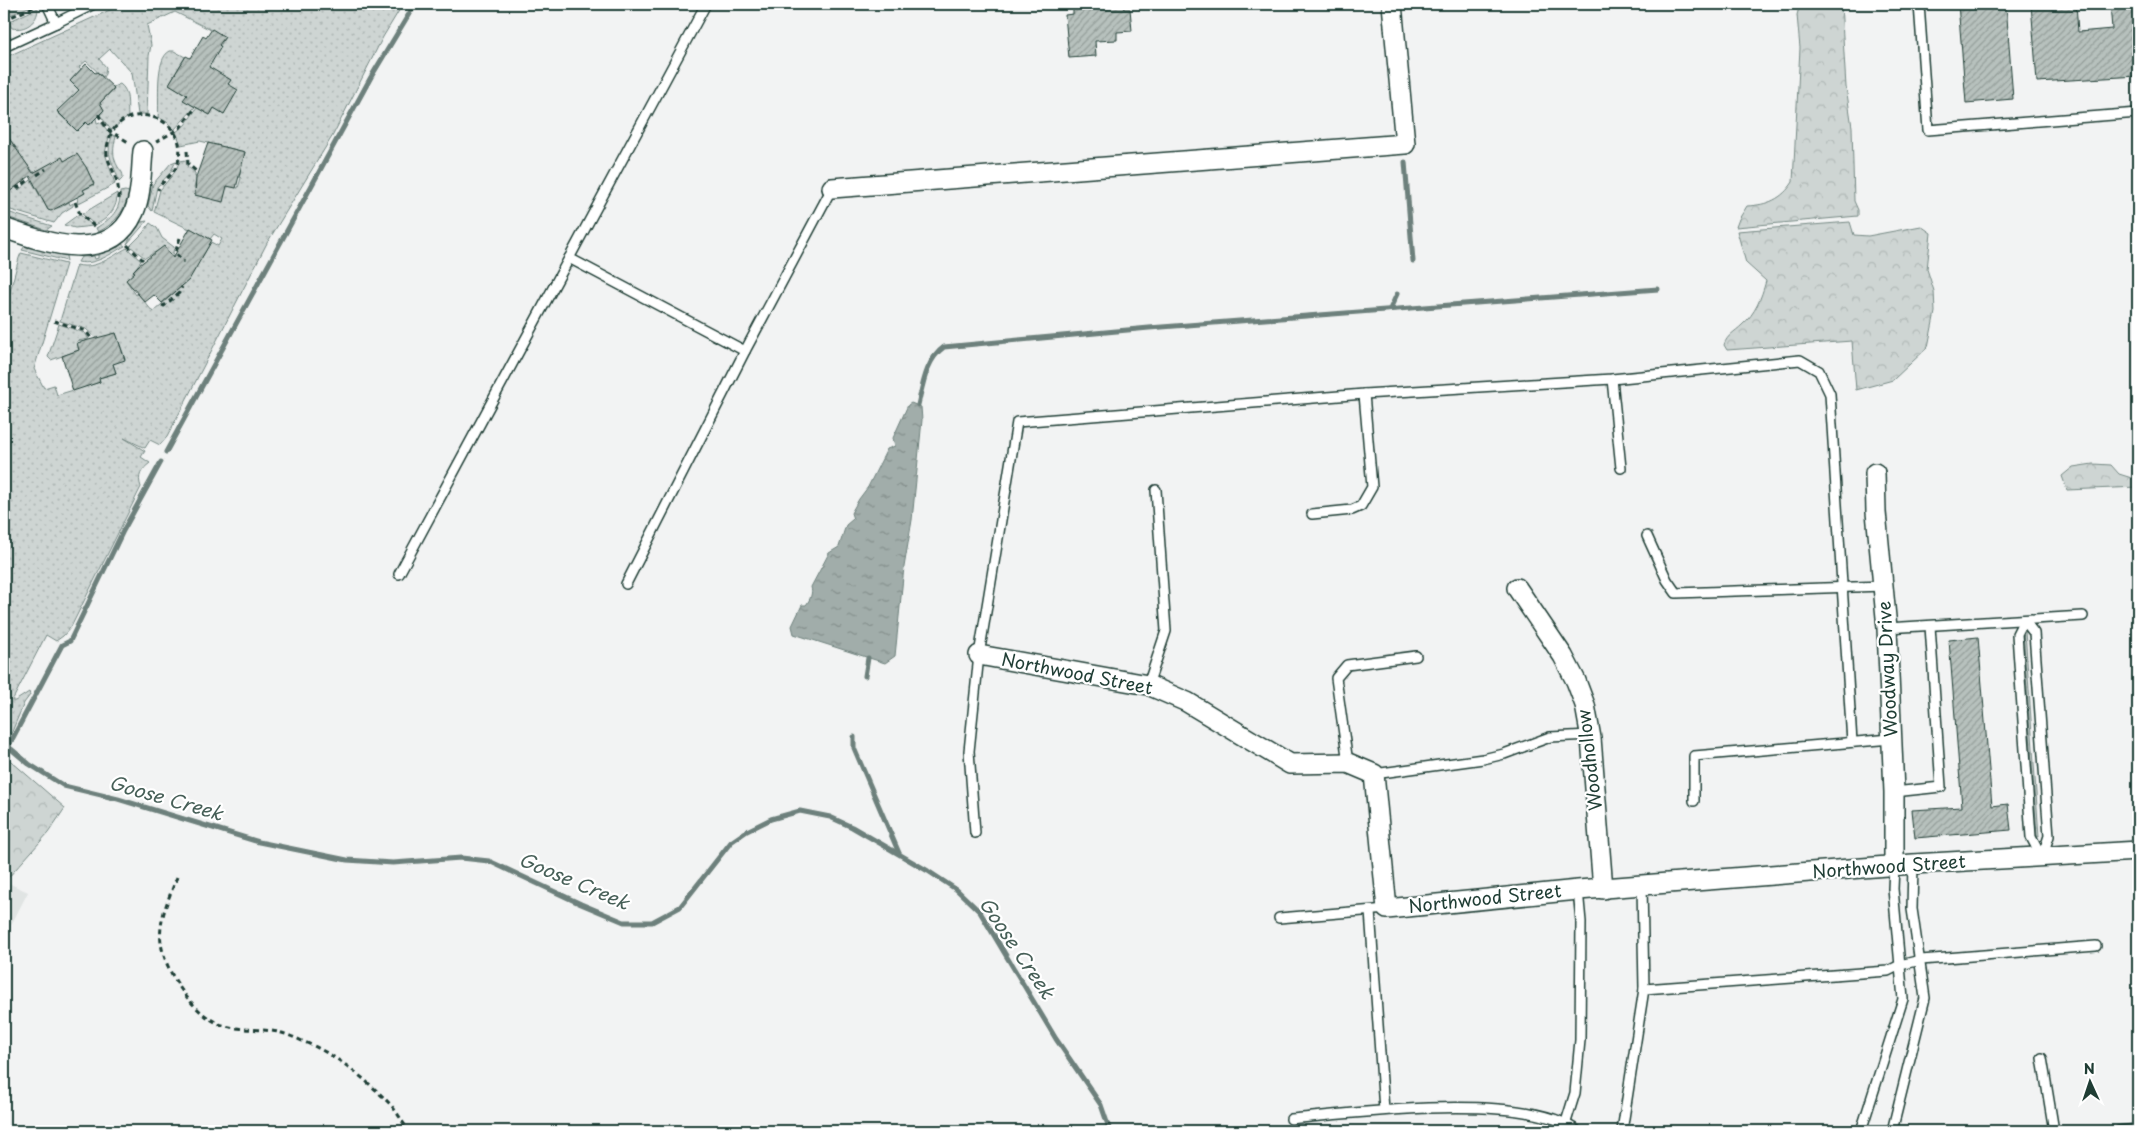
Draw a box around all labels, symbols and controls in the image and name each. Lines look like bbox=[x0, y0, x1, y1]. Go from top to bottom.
street label: Woodway Drive bbox=[1869, 600, 1904, 738]
street label: Northwood Street bbox=[999, 645, 1155, 700]
street label: Woodhollow bbox=[1569, 708, 1608, 812]
water label: Goose Creek bbox=[106, 767, 228, 827]
water label: Goose Creek bbox=[515, 844, 635, 916]
street label: Northwood Street bbox=[1811, 847, 1966, 884]
street label: Northwood Street bbox=[1407, 876, 1563, 919]
water label: Goose Creek bbox=[973, 891, 1063, 1005]
north arrow bbox=[2064, 1058, 2114, 1108]
text: N bbox=[2083, 1058, 2095, 1079]

